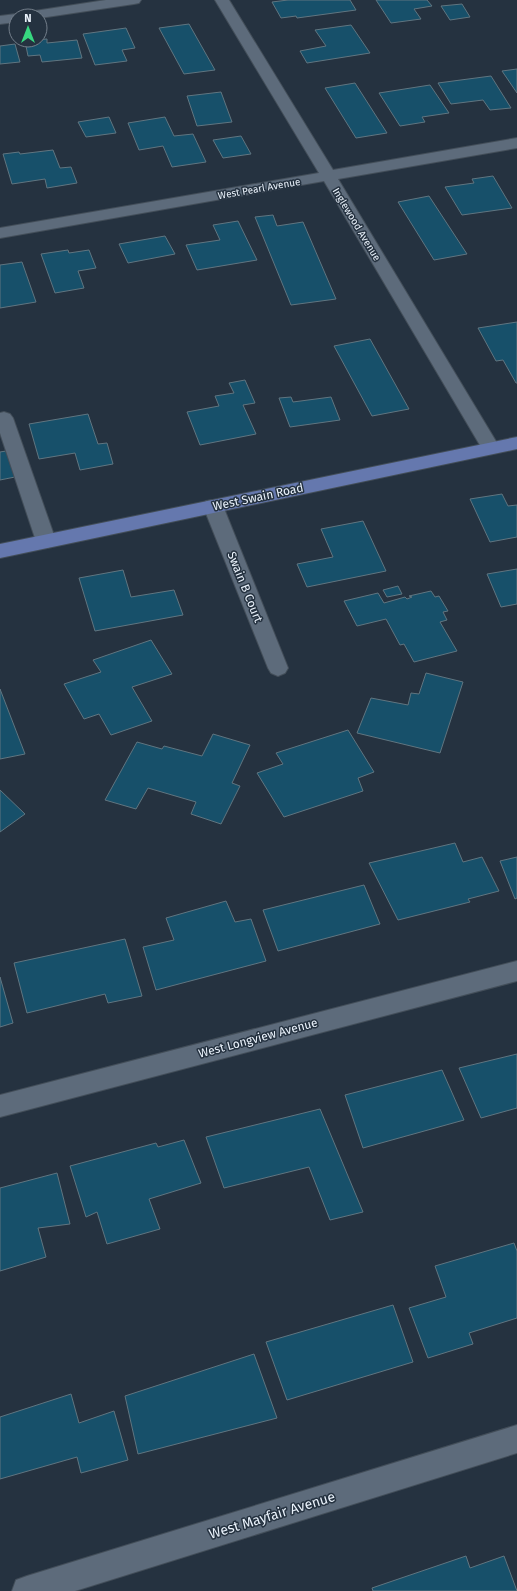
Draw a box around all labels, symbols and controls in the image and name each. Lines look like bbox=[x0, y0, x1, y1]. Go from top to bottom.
north arrow bbox=[8, 8, 48, 48]
text: N bbox=[24, 12, 32, 25]
street label: West Pearl Avenue bbox=[217, 176, 301, 202]
street label: Inglewood Avenue bbox=[330, 186, 383, 263]
street label: West Swain Road bbox=[211, 481, 305, 513]
street label: Swain B Court bbox=[224, 550, 266, 625]
street label: West Longview Avenue bbox=[197, 1015, 319, 1061]
street label: West Mayfair Avenue bbox=[207, 1488, 337, 1543]

